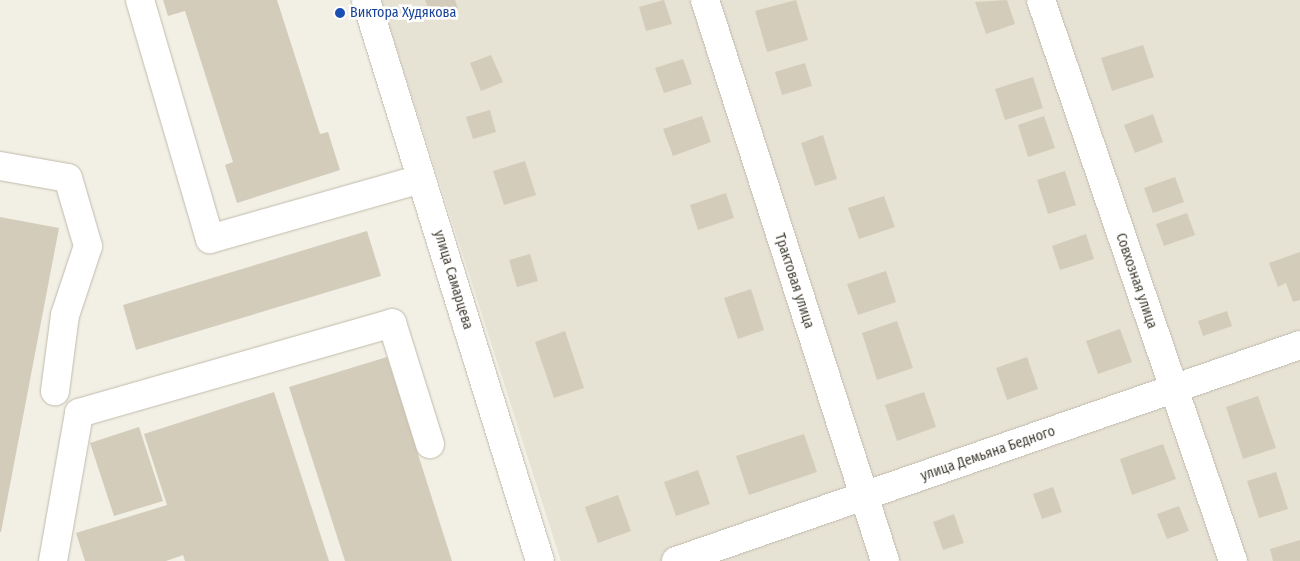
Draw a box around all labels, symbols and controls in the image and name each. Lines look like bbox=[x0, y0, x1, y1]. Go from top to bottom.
place label: Виктора Худякова bbox=[350, 5, 456, 21]
marker: Виктора Худякова bbox=[334, 7, 346, 19]
street label: улица Самарцева bbox=[430, 228, 476, 332]
street label: Трактовая улица bbox=[771, 231, 817, 331]
street label: Совхозная улица bbox=[1112, 231, 1160, 331]
street label: улица Демьяна Бедного bbox=[919, 423, 1057, 485]

